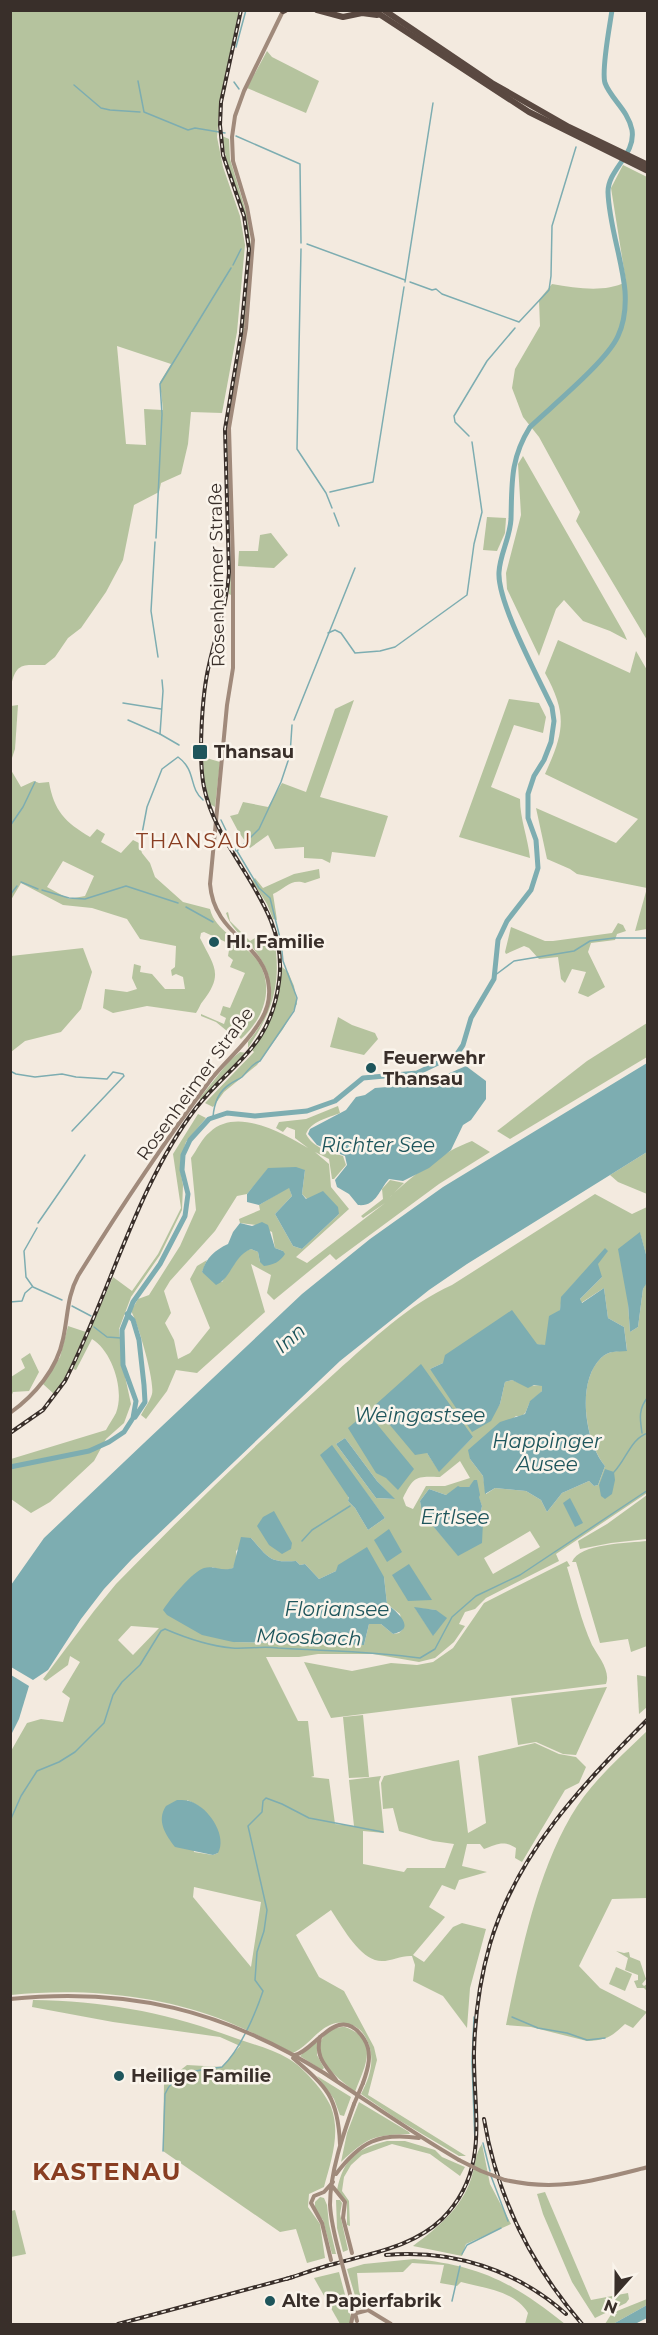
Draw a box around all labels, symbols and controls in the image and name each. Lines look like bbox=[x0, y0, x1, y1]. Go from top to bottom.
street label: Rosenheimer Straße bbox=[204, 483, 230, 667]
place label: Thansau bbox=[214, 741, 294, 763]
marker: Thansau bbox=[191, 743, 209, 761]
district label: THANSAU bbox=[136, 828, 252, 853]
place label: Hl. Familie bbox=[226, 931, 325, 953]
marker: Hl. Familie bbox=[207, 935, 221, 949]
street label: Rosenheimer Straße bbox=[132, 1003, 258, 1165]
place label: Feuerwehr Thansau bbox=[383, 1047, 486, 1090]
marker: Feuerwehr Thansau bbox=[364, 1061, 378, 1075]
water label: Richter See bbox=[321, 1133, 435, 1157]
water label: Inn bbox=[270, 1318, 310, 1358]
water label: Weingastsee bbox=[355, 1403, 485, 1427]
water label: Happinger Ausee bbox=[492, 1429, 603, 1476]
water label: Ertlsee bbox=[420, 1505, 490, 1529]
water label: Floriansee bbox=[285, 1597, 389, 1621]
water label: Moosbach bbox=[256, 1623, 362, 1651]
place label: Heilige Familie bbox=[131, 2065, 271, 2087]
marker: Heilige Familie bbox=[112, 2069, 126, 2083]
district label: KASTENAU bbox=[32, 2157, 182, 2186]
north arrow bbox=[586, 2263, 646, 2323]
place label: Alte Papierfabrik bbox=[281, 2290, 442, 2312]
marker: Alte Papierfabrik bbox=[263, 2294, 277, 2308]
text: N bbox=[601, 2295, 620, 2318]

